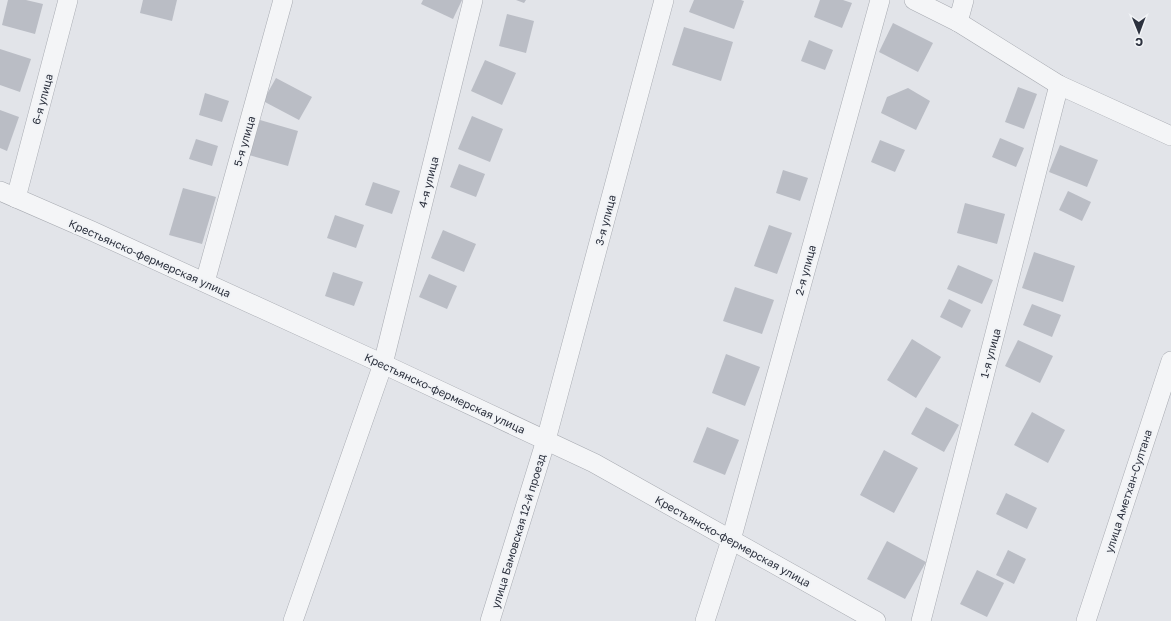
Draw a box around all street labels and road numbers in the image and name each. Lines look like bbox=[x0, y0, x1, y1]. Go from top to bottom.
street label: 6-я улица bbox=[29, 72, 55, 126]
street label: 5-я улица bbox=[231, 114, 257, 168]
street label: 4-я улица bbox=[415, 155, 441, 209]
street label: 3-я улица bbox=[592, 193, 618, 247]
street label: Крестьянско-фермерская улица bbox=[67, 216, 233, 300]
street label: 2-я улица bbox=[792, 243, 818, 297]
street label: 1-я улица bbox=[977, 327, 1003, 379]
street label: Крестьянско-фермерская улица bbox=[363, 350, 527, 436]
street label: улица Аметхан-Султана bbox=[1102, 428, 1154, 554]
street label: улица Бамовская 12-й проезд bbox=[488, 452, 548, 610]
street label: Крестьянско-фермерская улица bbox=[653, 493, 813, 589]

